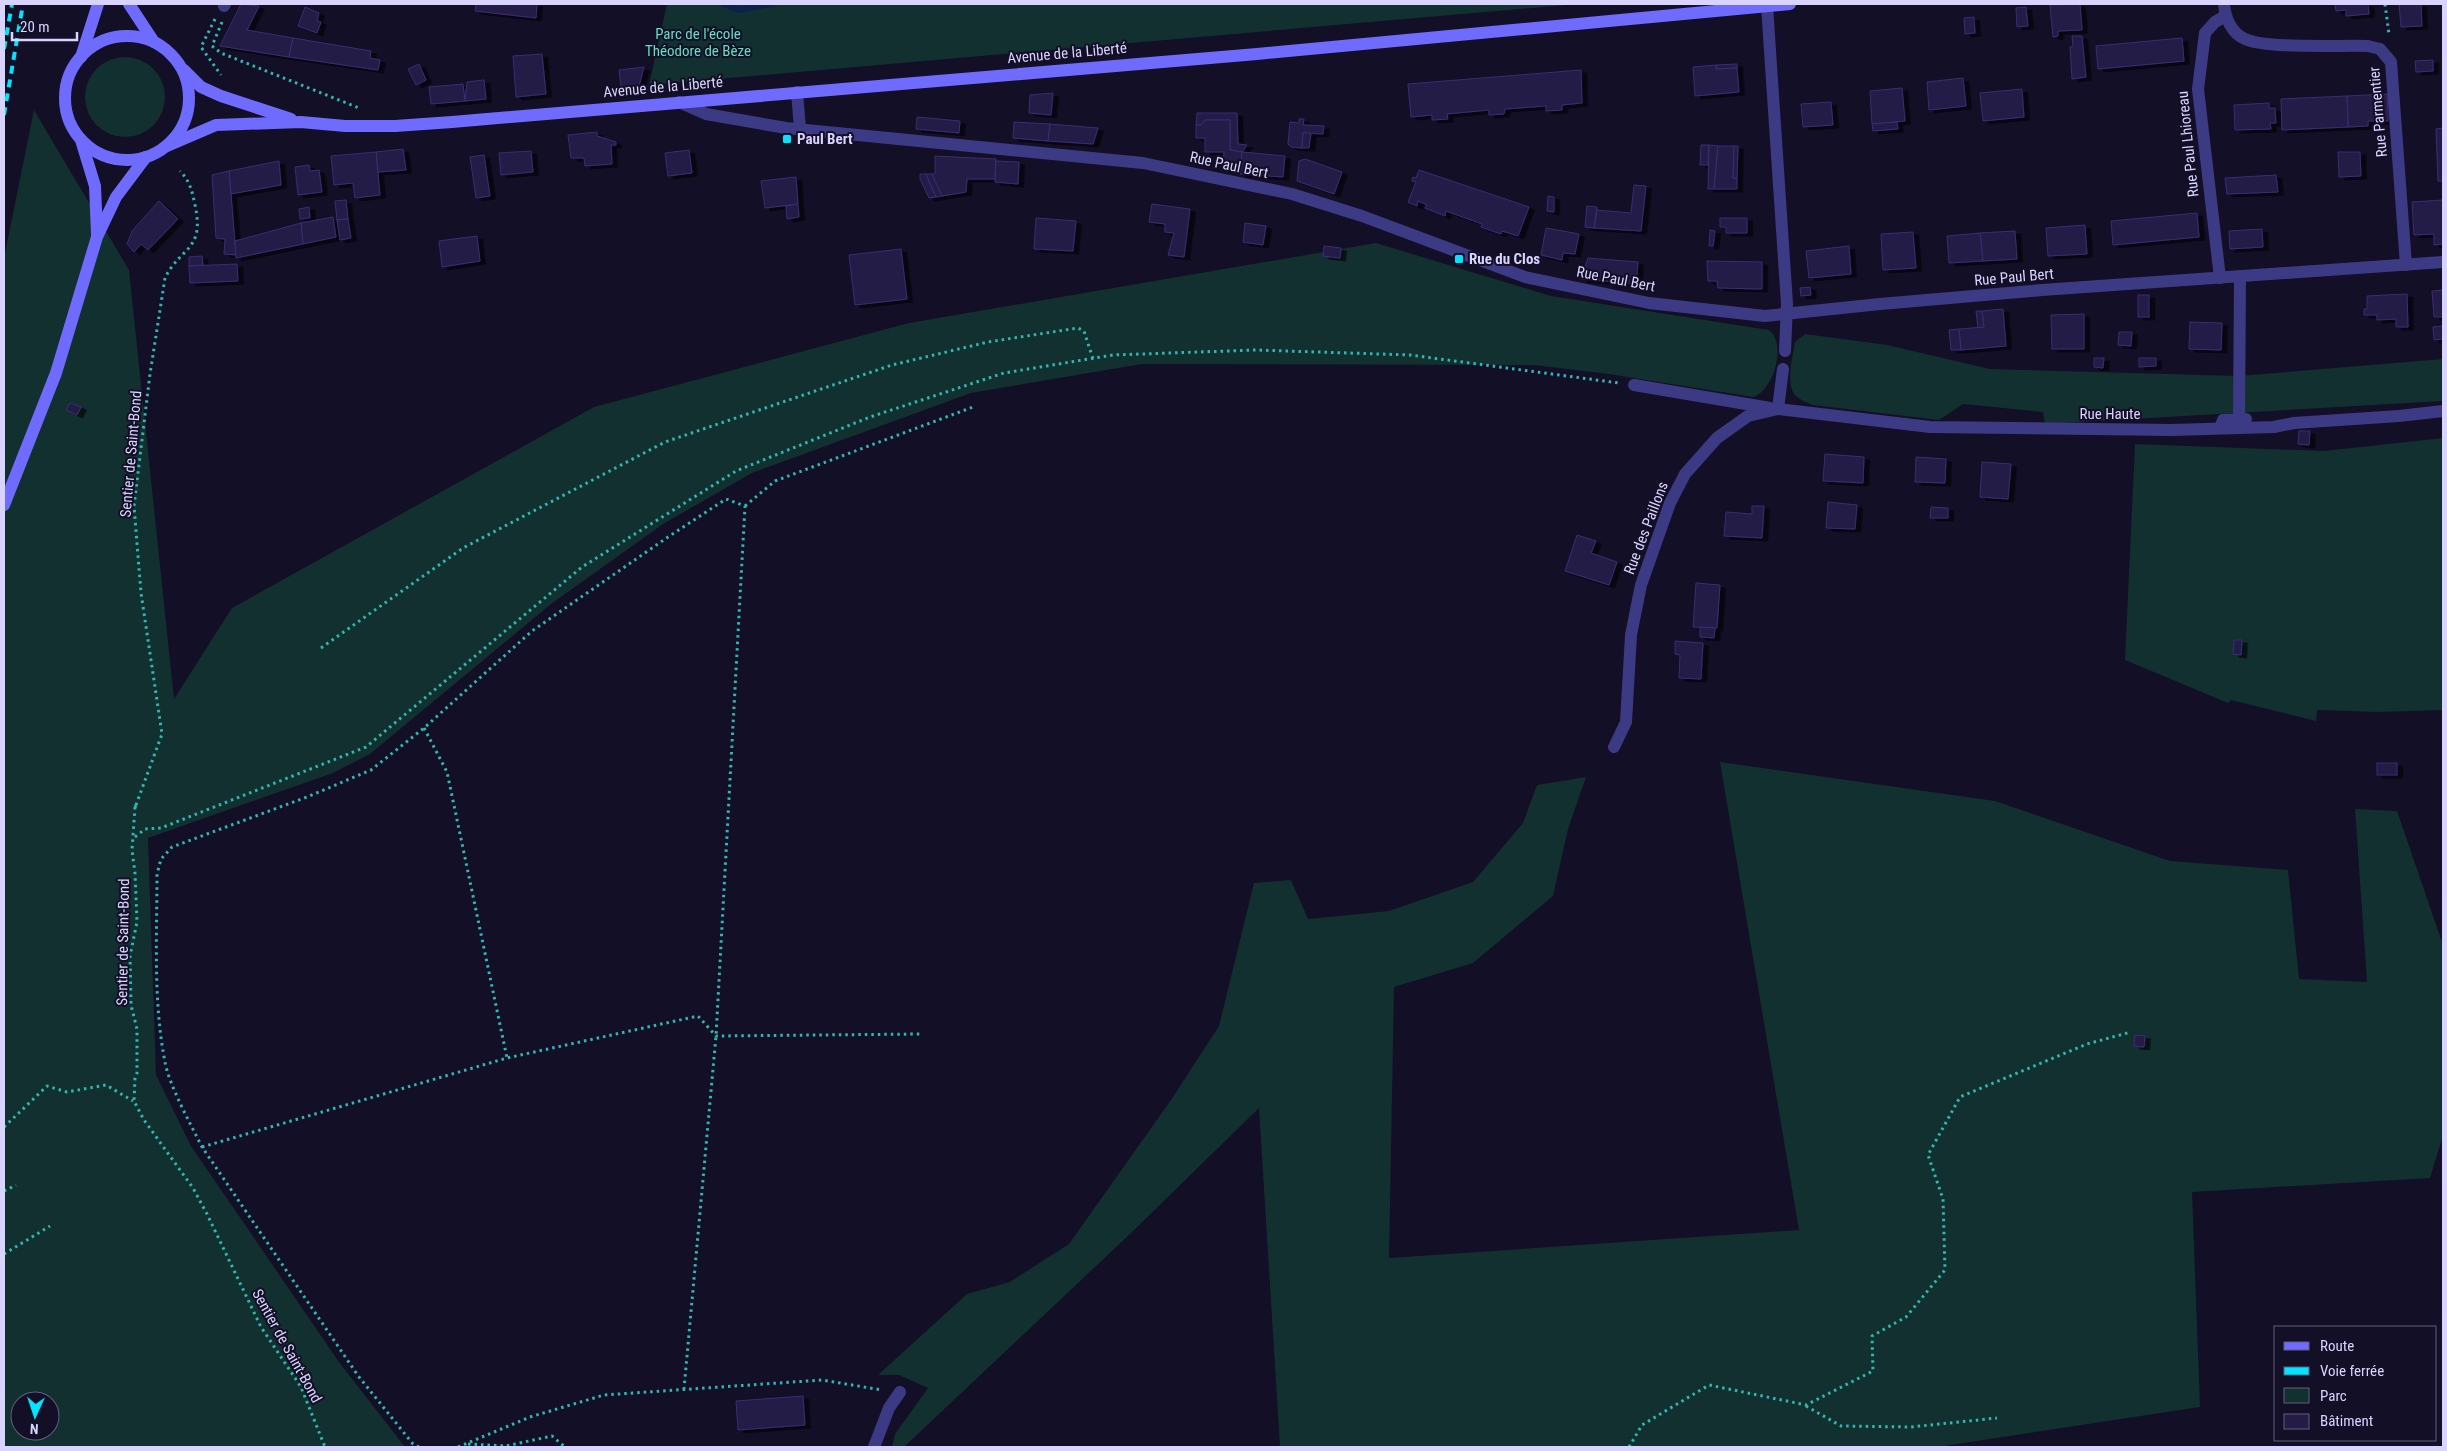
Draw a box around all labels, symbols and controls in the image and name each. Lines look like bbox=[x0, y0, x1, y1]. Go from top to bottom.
scale bar bbox=[12, 10, 78, 42]
text: 20 m bbox=[20, 18, 50, 36]
park label: Parc de l'école Théodore de Bèze bbox=[645, 25, 751, 60]
street label: Avenue de la Liberté bbox=[1006, 39, 1128, 67]
street label: Rue Parmentier bbox=[2365, 66, 2391, 158]
street label: Avenue de la Liberté bbox=[602, 73, 724, 101]
street label: Rue Paul Lhioreau bbox=[2173, 90, 2203, 198]
place label: Paul Bert bbox=[797, 130, 853, 148]
marker: Paul Bert bbox=[781, 133, 793, 145]
street label: Rue Paul Bert bbox=[1188, 148, 1270, 182]
place label: Rue du Clos bbox=[1469, 250, 1540, 268]
marker: Rue du Clos bbox=[1453, 253, 1465, 265]
street label: Rue Paul Bert bbox=[1575, 263, 1657, 295]
street label: Rue Paul Bert bbox=[1973, 265, 2055, 289]
street label: Sentier de Saint-Bond bbox=[116, 390, 146, 518]
street label: Rue Haute bbox=[2080, 405, 2140, 423]
street label: Rue des Paillons bbox=[1620, 479, 1672, 577]
street label: Sentier de Saint-Bond bbox=[113, 878, 133, 1006]
street label: Sentier de Saint-Bond bbox=[248, 1286, 326, 1406]
legend bbox=[2274, 1326, 2437, 1441]
text: Route bbox=[2320, 1337, 2354, 1355]
text: Voie ferrée bbox=[2320, 1362, 2384, 1380]
text: Parc bbox=[2320, 1387, 2347, 1405]
north arrow bbox=[10, 1391, 60, 1441]
text: Bâtiment bbox=[2320, 1412, 2373, 1430]
text: N bbox=[30, 1421, 39, 1437]

